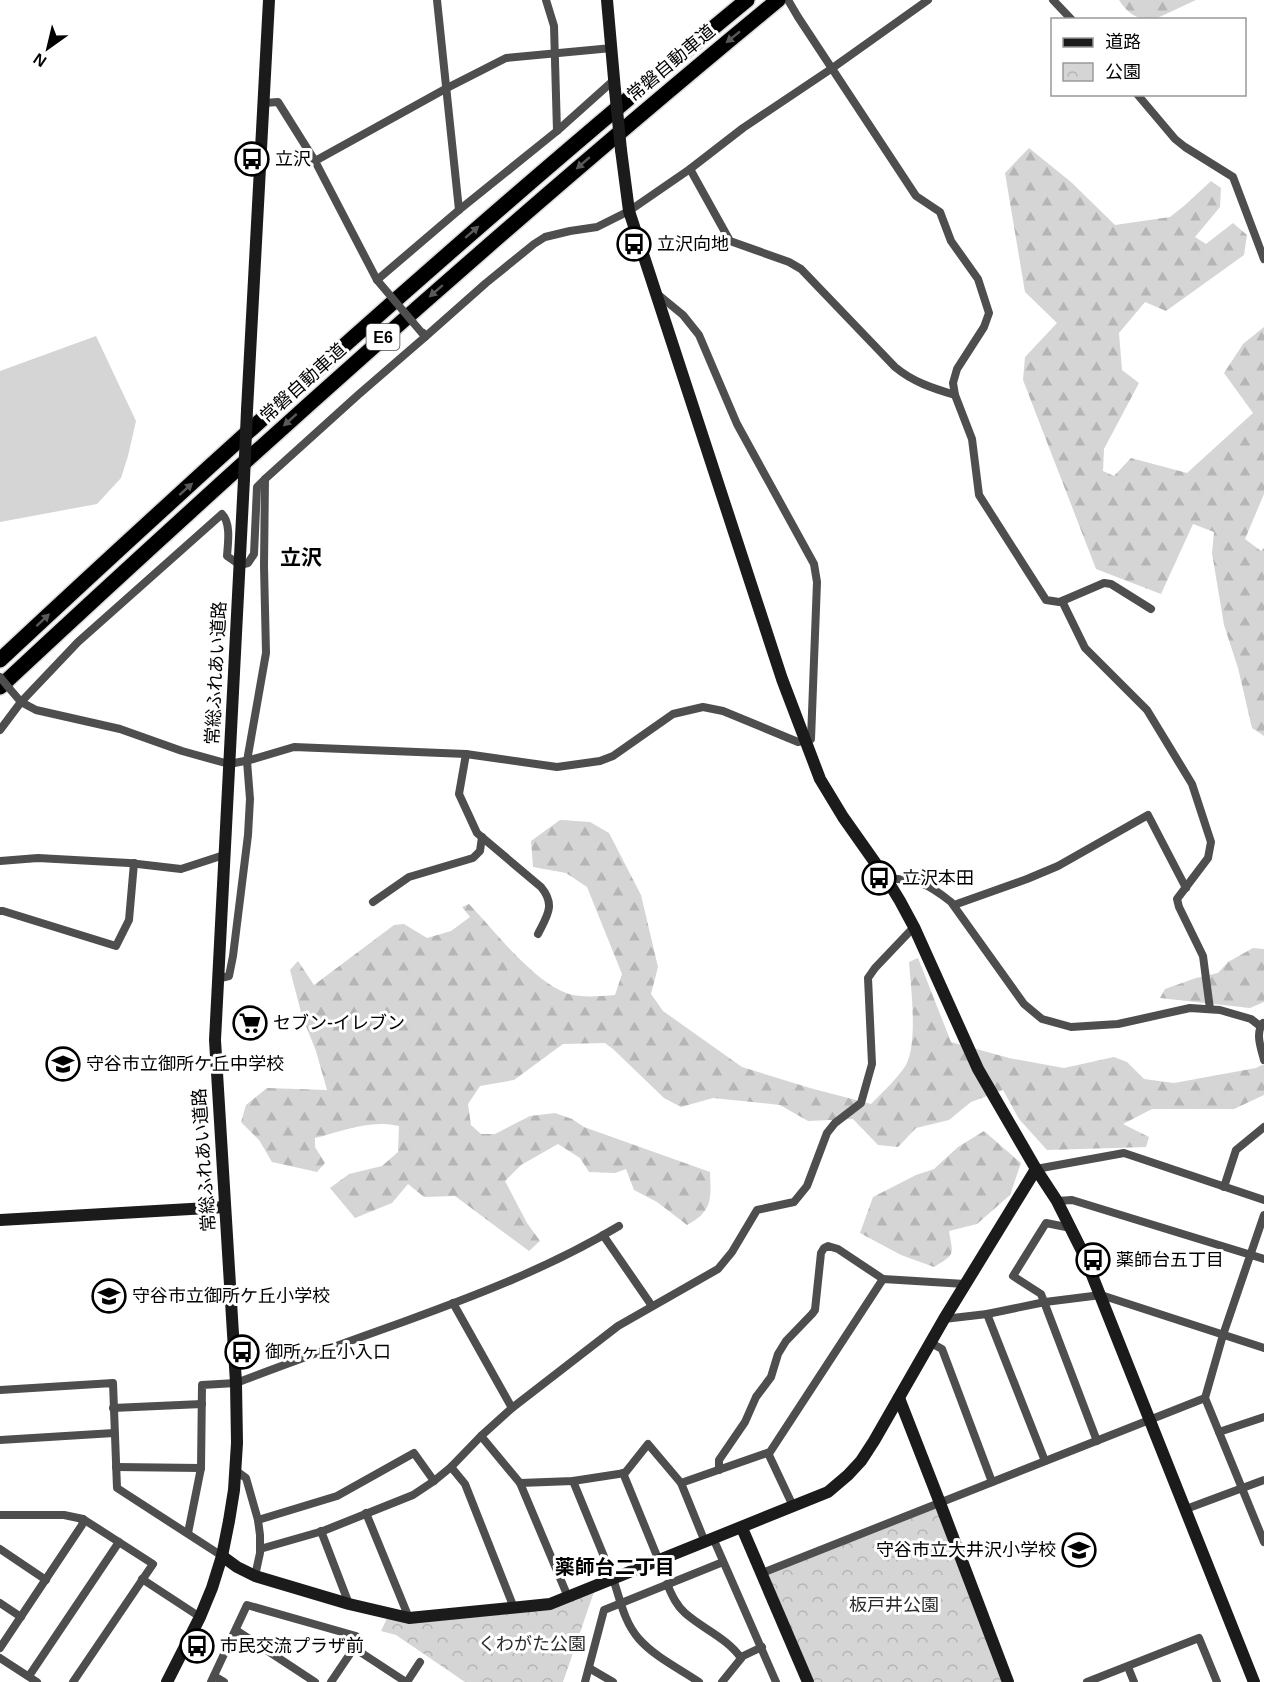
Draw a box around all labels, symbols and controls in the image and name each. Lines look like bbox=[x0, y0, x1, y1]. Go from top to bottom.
north arrow bbox=[18, 18, 78, 78]
legend bbox=[1051, 18, 1246, 96]
street label: 常磐自動車道 bbox=[623, 21, 719, 105]
one-way arrow bbox=[725, 30, 740, 43]
text: 道路 bbox=[1105, 32, 1141, 52]
text: N bbox=[30, 50, 49, 70]
text: 公園 bbox=[1105, 62, 1141, 82]
bus stop icon: 立沢 bbox=[234, 141, 270, 177]
place label: 立沢 bbox=[275, 149, 311, 169]
one-way arrow bbox=[576, 156, 591, 169]
one-way arrow bbox=[465, 225, 480, 239]
bus stop icon: 立沢向地 bbox=[616, 226, 652, 262]
place label: 立沢向地 bbox=[657, 234, 729, 254]
one-way arrow bbox=[428, 284, 444, 297]
road number: E6 bbox=[366, 324, 400, 350]
street label: 常磐自動車道 bbox=[256, 339, 350, 427]
one-way arrow bbox=[283, 413, 298, 427]
one-way arrow bbox=[179, 482, 193, 496]
district label: 立沢 bbox=[280, 546, 322, 569]
street label: 常総ふれあい道路 bbox=[202, 601, 230, 745]
one-way arrow bbox=[35, 614, 49, 628]
bus stop icon: 立沢本田 bbox=[861, 860, 897, 896]
place label: 立沢本田 bbox=[902, 868, 974, 888]
supermarket icon: セブン-イレブン bbox=[232, 1005, 268, 1041]
place label: セブン-イレブン bbox=[273, 1013, 405, 1033]
school or university icon: 守谷市立御所ケ丘中学校 bbox=[45, 1046, 81, 1082]
place label: 守谷市立御所ケ丘中学校 bbox=[86, 1054, 284, 1074]
street label: 常総ふれあい道路 bbox=[189, 1087, 219, 1233]
bus stop icon: 薬師台五丁目 bbox=[1075, 1242, 1111, 1278]
place label: 薬師台五丁目 bbox=[1116, 1250, 1224, 1270]
school or university icon: 守谷市立御所ケ丘小学校 bbox=[91, 1278, 127, 1314]
place label: 守谷市立御所ケ丘小学校 bbox=[132, 1286, 330, 1306]
bus stop icon: 御所ヶ丘小入口 bbox=[224, 1334, 260, 1370]
place label: 御所ヶ丘小入口 bbox=[265, 1342, 391, 1362]
school or university icon: 守谷市立大井沢小学校 bbox=[1061, 1532, 1097, 1568]
place label: 守谷市立大井沢小学校 bbox=[876, 1540, 1056, 1560]
district label: 薬師台二丁目 bbox=[555, 1556, 675, 1578]
park label: 板戸井公園 bbox=[849, 1595, 939, 1615]
bus stop icon: 市民交流プラザ前 bbox=[179, 1628, 215, 1664]
park label: くわがた公園 bbox=[478, 1634, 586, 1654]
place label: 市民交流プラザ前 bbox=[220, 1636, 364, 1656]

